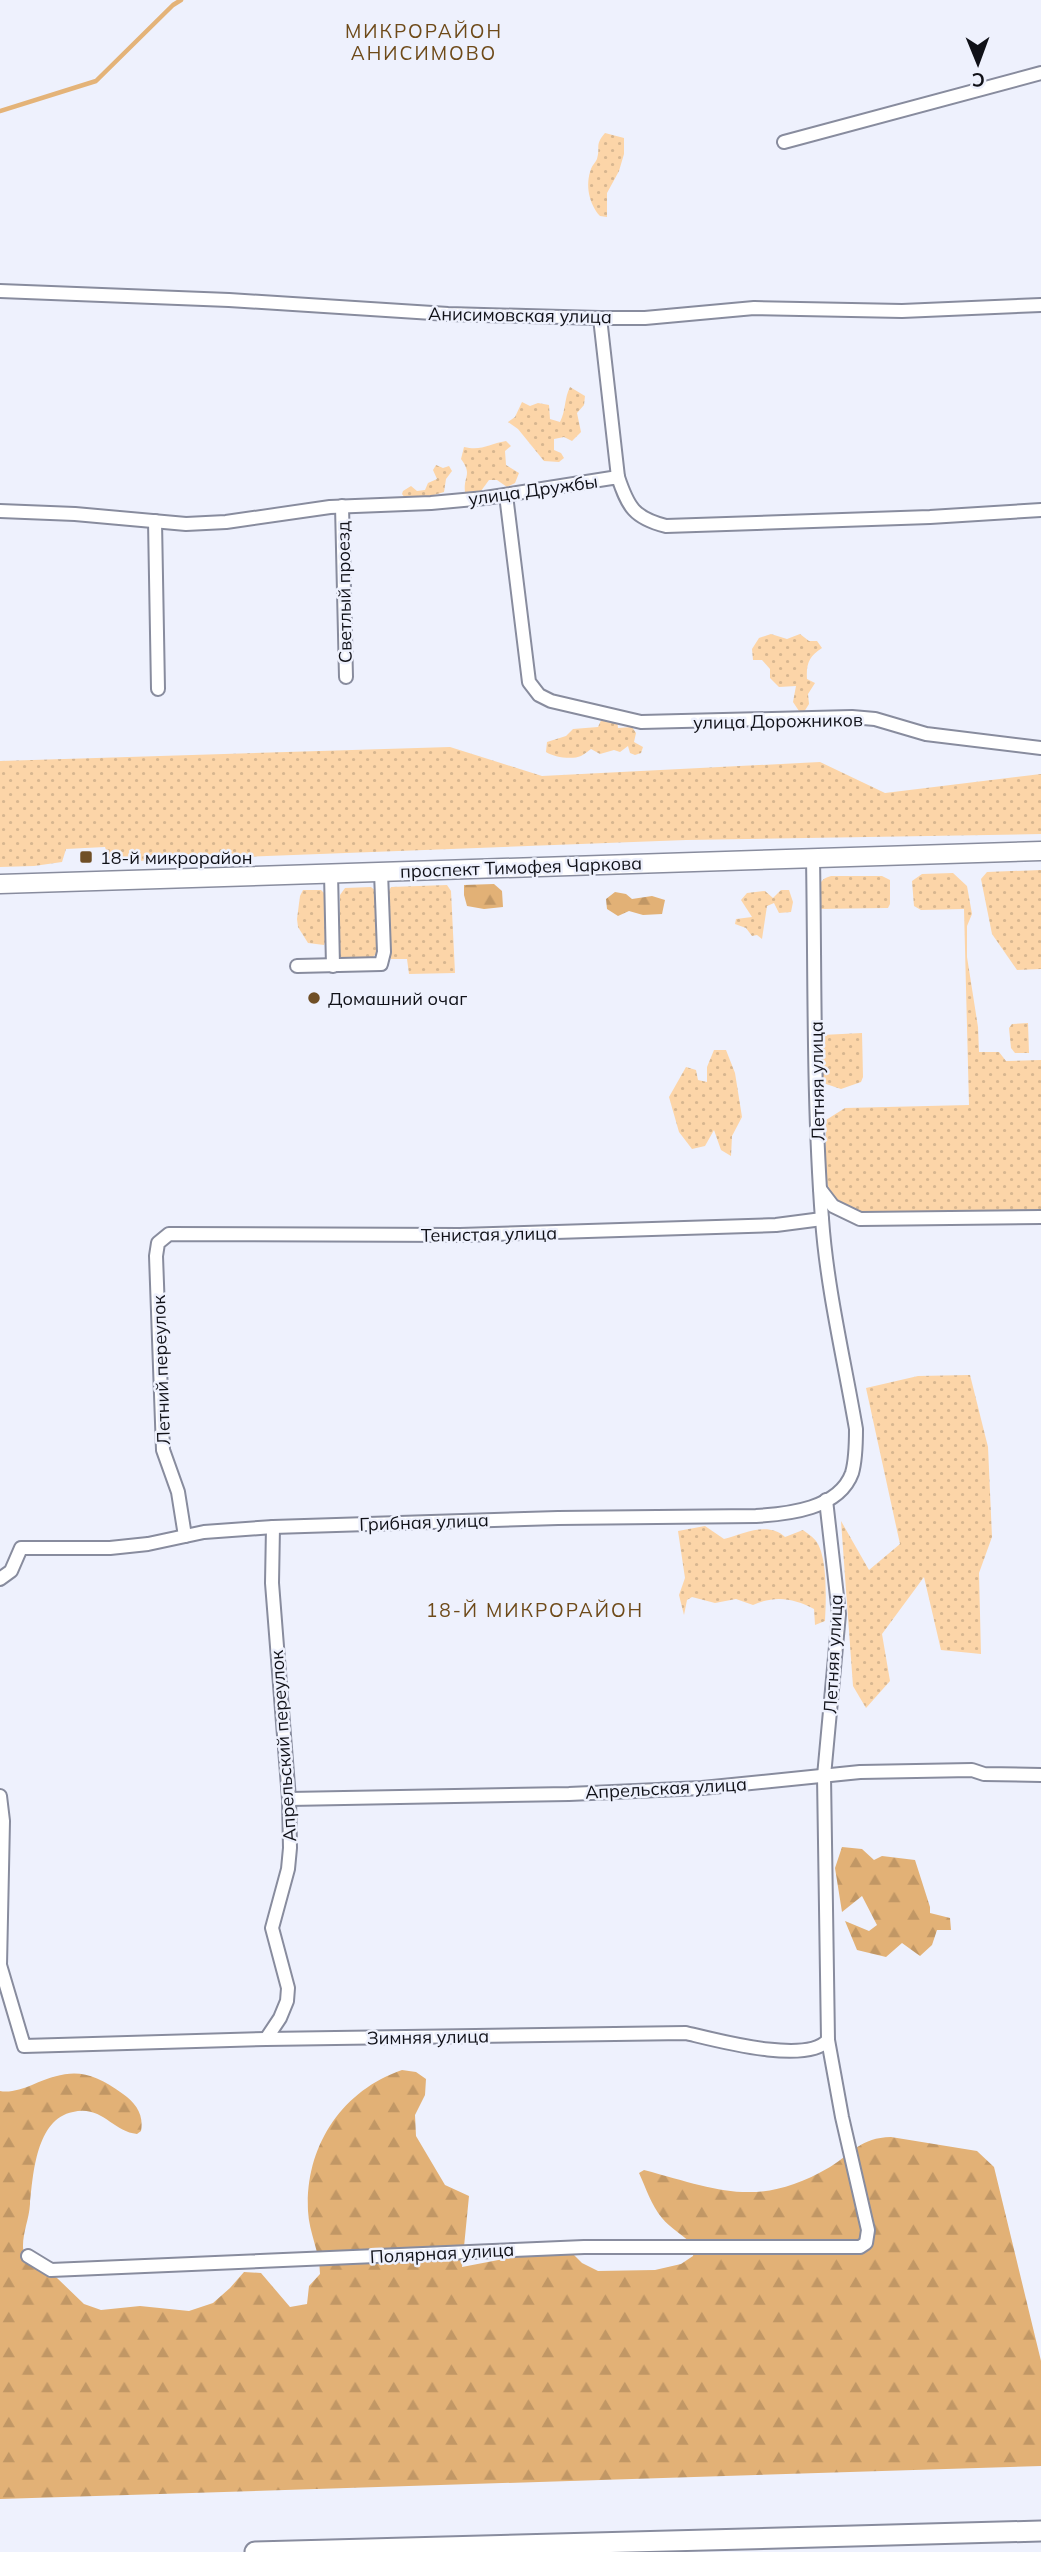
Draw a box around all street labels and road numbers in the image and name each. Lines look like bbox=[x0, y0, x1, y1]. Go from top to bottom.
street label: Анисимовская улица bbox=[428, 302, 612, 328]
street label: улица Дружбы bbox=[467, 470, 599, 510]
street label: Светлый проезд bbox=[331, 521, 357, 663]
street label: улица Дорожников bbox=[693, 708, 863, 734]
street label: проспект Тимофея Чаркова bbox=[400, 851, 642, 883]
street label: Летняя улица bbox=[804, 1021, 830, 1141]
street label: Тенистая улица bbox=[421, 1221, 557, 1247]
street label: Летний переулок bbox=[147, 1294, 175, 1445]
street label: Грибная улица bbox=[359, 1508, 489, 1536]
street label: Летняя улица bbox=[818, 1594, 848, 1714]
street label: Апрельский переулок bbox=[265, 1649, 301, 1842]
street label: Апрельская улица bbox=[584, 1772, 748, 1804]
street label: Зимняя улица bbox=[367, 2024, 489, 2050]
street label: Полярная улица bbox=[369, 2238, 515, 2268]

